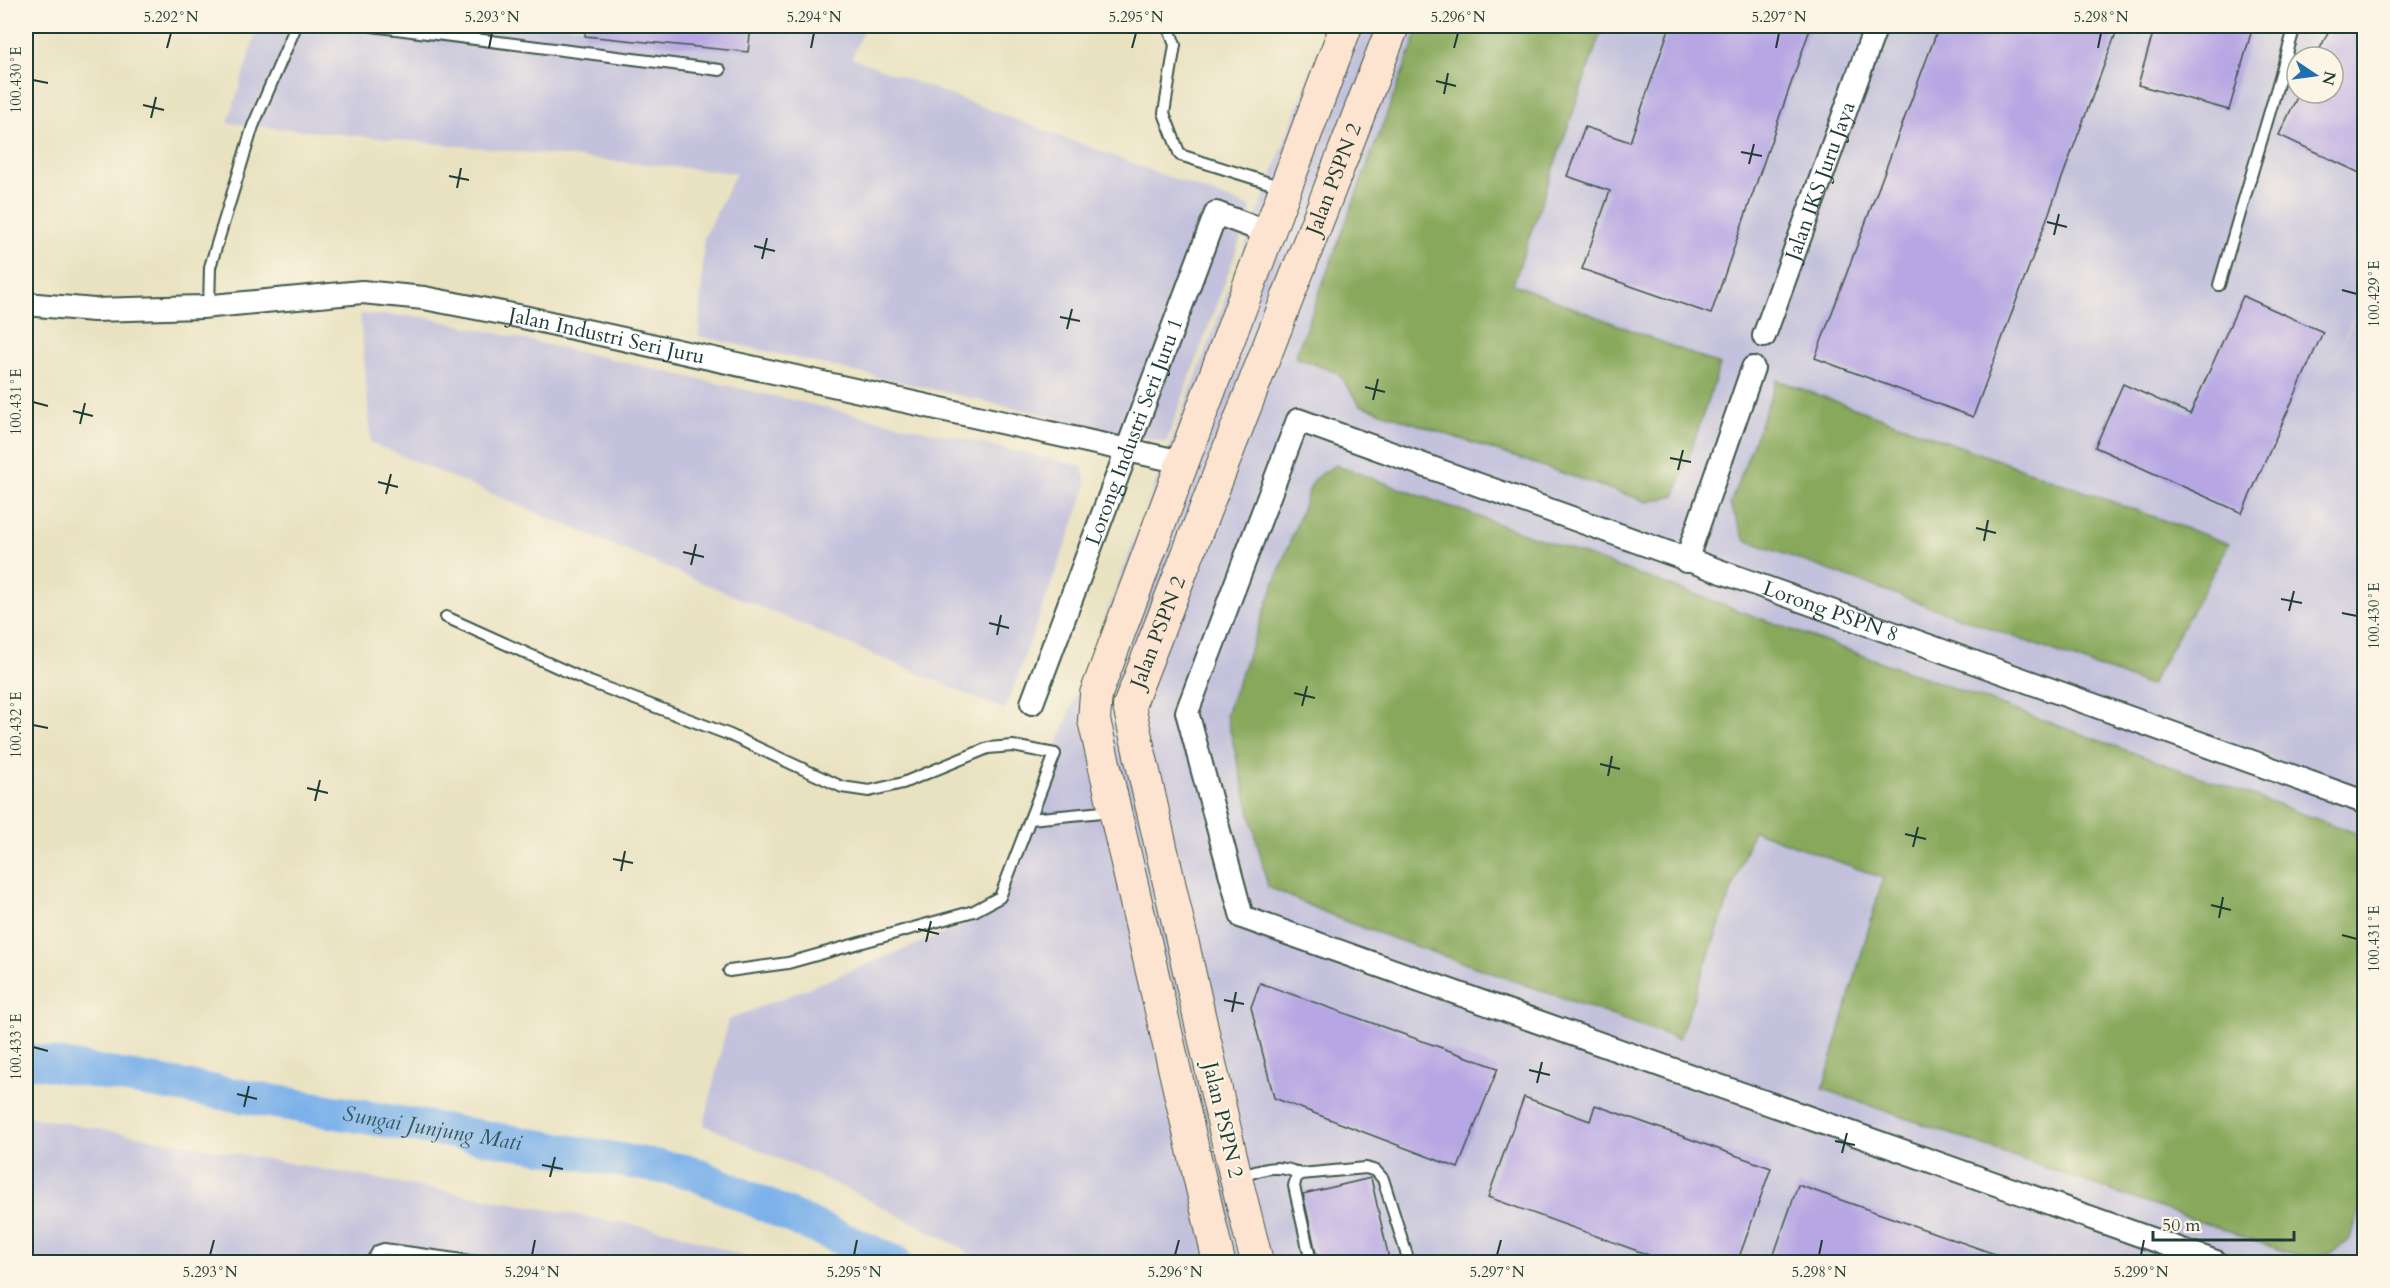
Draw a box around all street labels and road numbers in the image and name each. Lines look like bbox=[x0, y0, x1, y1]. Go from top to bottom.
street label: Jalan IKS Juru Jaya bbox=[1777, 97, 1862, 267]
street label: Jalan PSPN 2 bbox=[1298, 118, 1369, 242]
street label: Jalan Industri Seri Juru bbox=[503, 300, 708, 371]
street label: Lorong Industri Seri Juru 1 bbox=[1078, 314, 1190, 549]
street label: Jalan PSPN 2 bbox=[1122, 572, 1193, 695]
street label: Lorong PSPN 8 bbox=[1759, 573, 1903, 649]
street label: Jalan PSPN 2 bbox=[1195, 1056, 1250, 1181]

